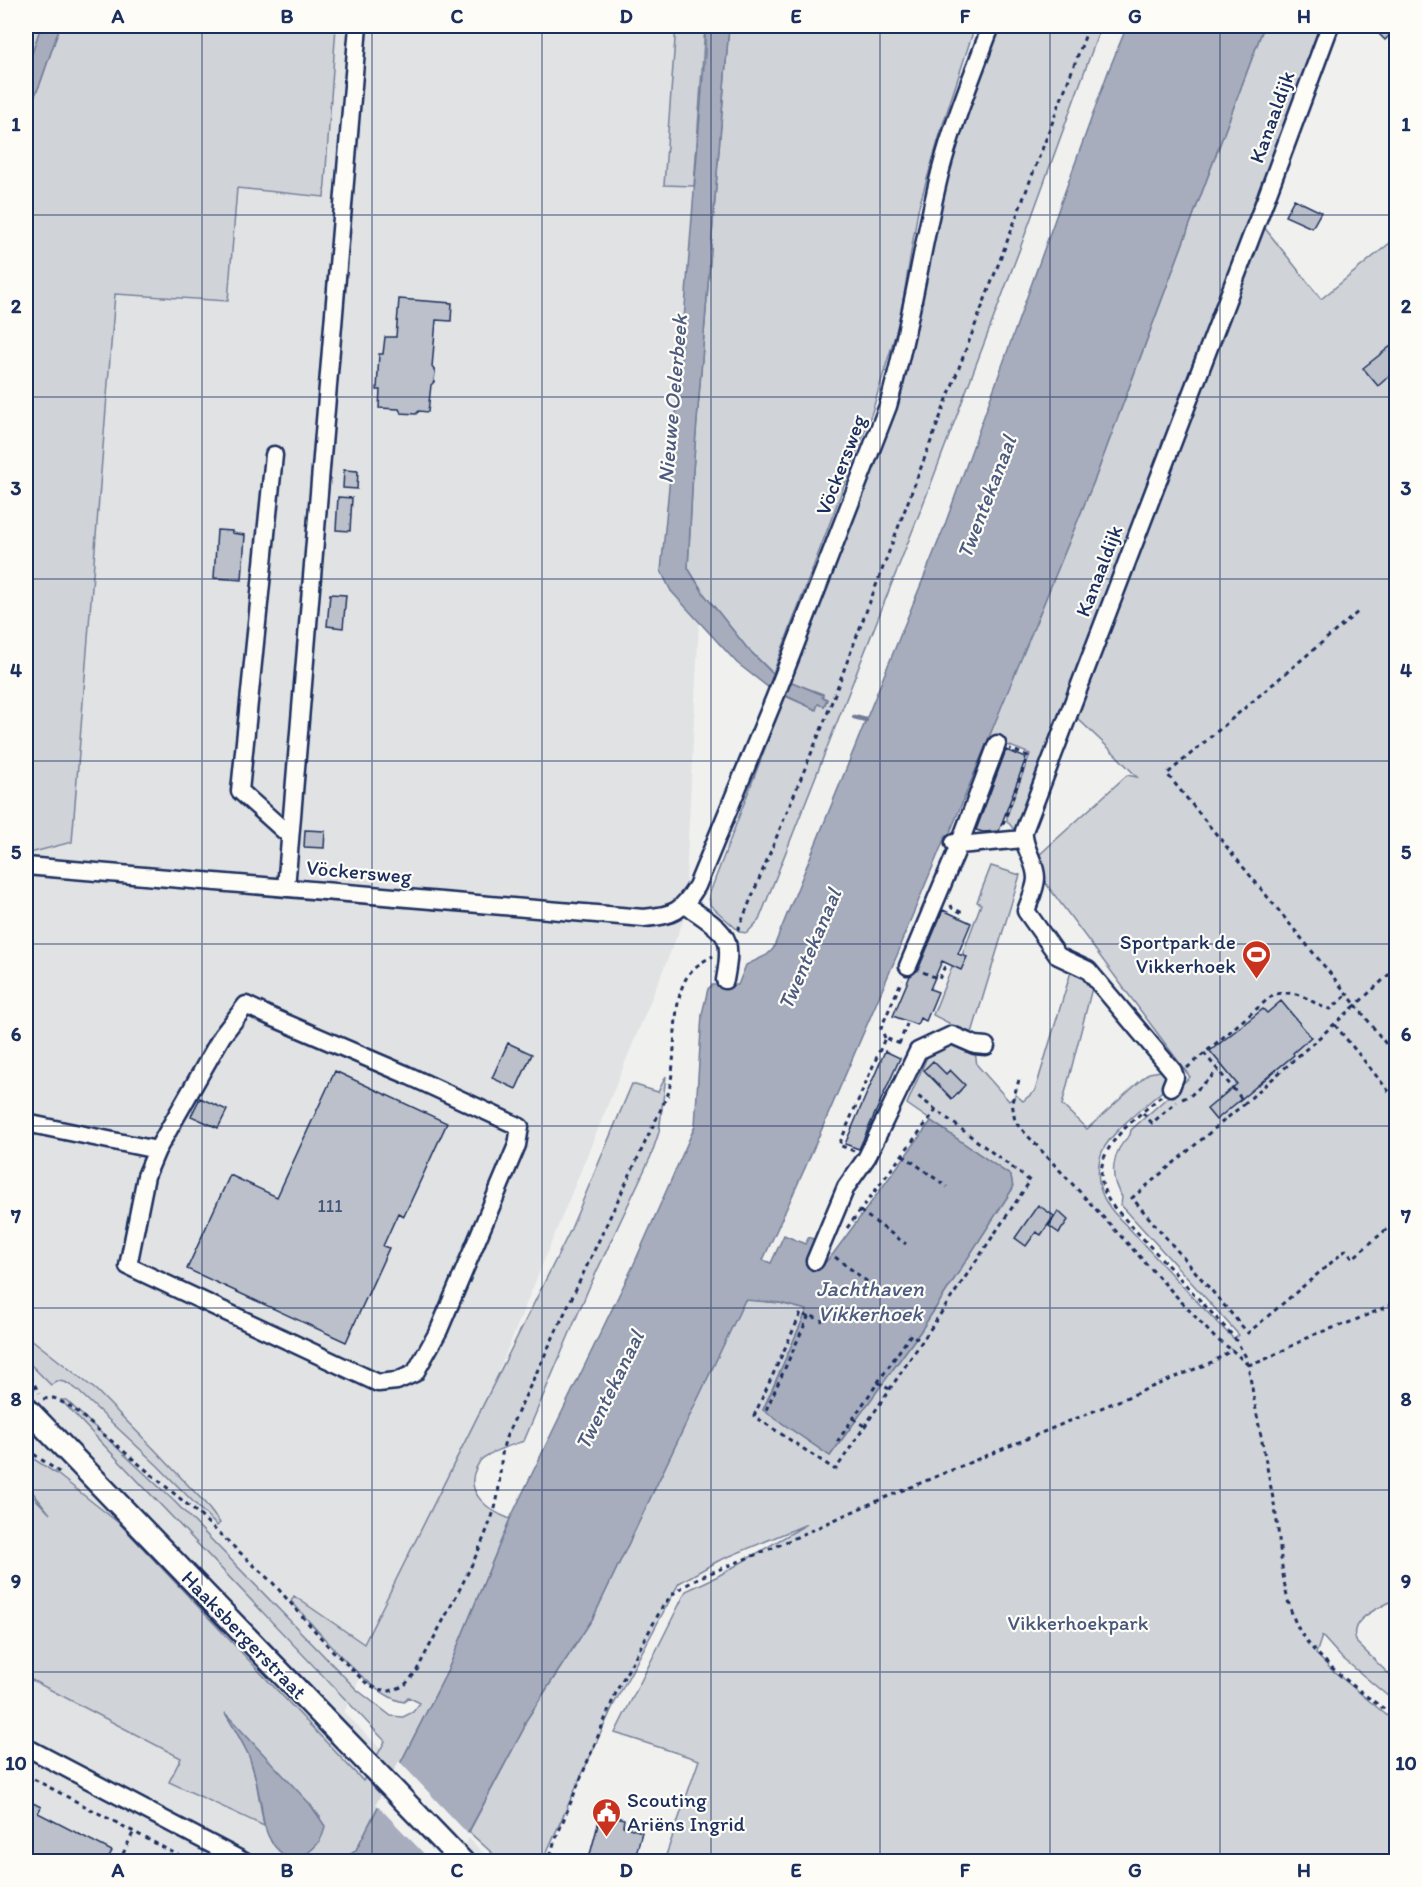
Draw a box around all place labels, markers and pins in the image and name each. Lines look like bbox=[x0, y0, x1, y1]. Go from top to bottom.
place label: Sportpark de Vikkerhoek bbox=[1120, 929, 1236, 978]
sports icon: Sportpark de Vikkerhoek bbox=[1241, 938, 1273, 980]
place label: Scouting Ariëns Ingrid bbox=[627, 1787, 746, 1836]
public building icon: Scouting Ariëns Ingrid bbox=[590, 1796, 622, 1838]

